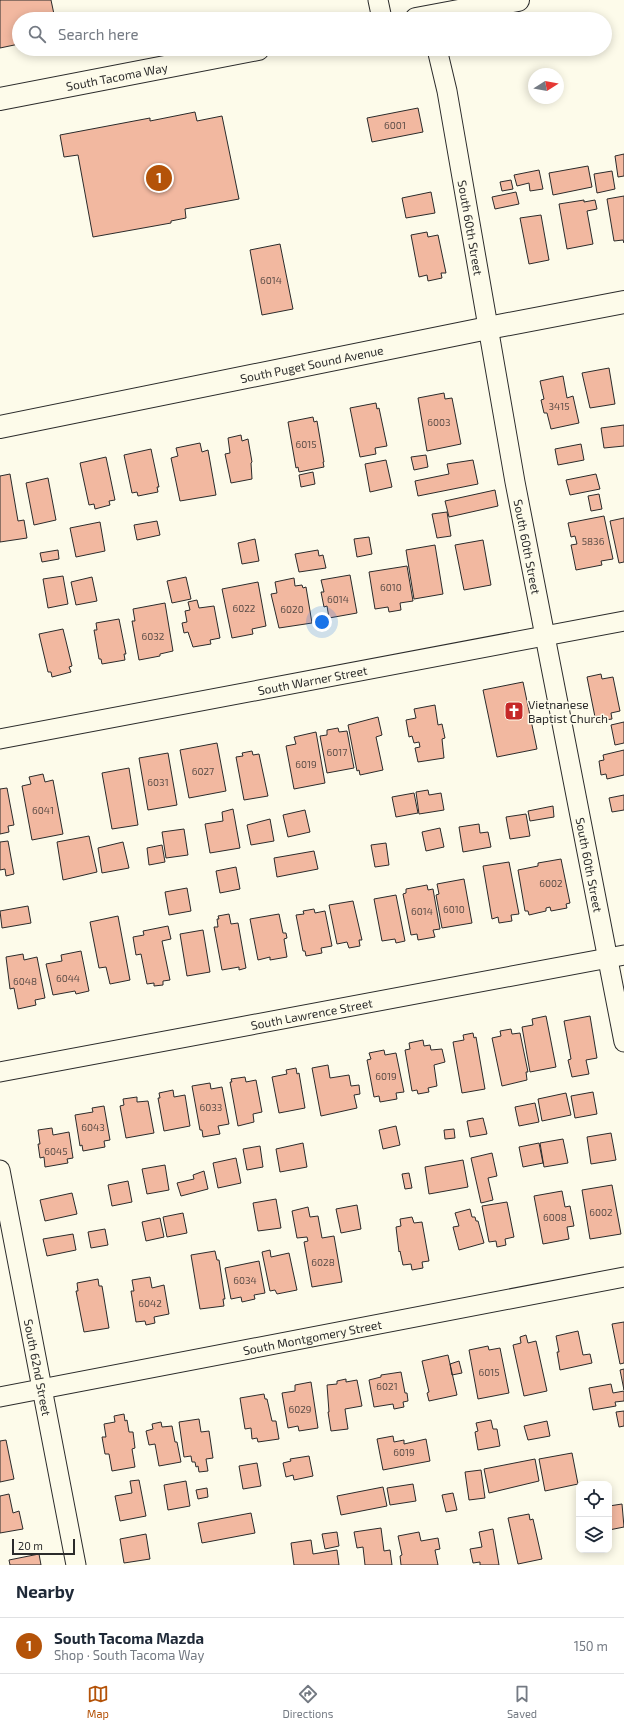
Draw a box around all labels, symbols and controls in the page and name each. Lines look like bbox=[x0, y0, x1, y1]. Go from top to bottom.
search box bbox=[12, 12, 612, 56]
icon: search bbox=[26, 23, 48, 45]
text: Search here bbox=[58, 25, 139, 43]
street label: South Tacoma Way bbox=[65, 60, 169, 93]
north arrow bbox=[528, 68, 564, 104]
house number: 6001 bbox=[384, 119, 406, 131]
pin: 1 bbox=[146, 163, 172, 193]
street label: South 60th Street bbox=[456, 179, 486, 277]
house number: 6014 bbox=[260, 274, 282, 286]
street label: South Puget Sound Avenue bbox=[239, 342, 385, 385]
house number: 3415 bbox=[548, 400, 570, 412]
house number: 6003 bbox=[427, 416, 451, 428]
house number: 6015 bbox=[295, 438, 317, 450]
street label: South 60th Street bbox=[512, 498, 544, 596]
house number: 5836 bbox=[582, 535, 605, 547]
house number: 6010 bbox=[380, 581, 402, 593]
house number: 6014 bbox=[327, 593, 349, 605]
house number: 6022 bbox=[233, 602, 256, 614]
house number: 6020 bbox=[280, 603, 304, 615]
your location bbox=[312, 612, 332, 632]
house number: 6032 bbox=[142, 630, 165, 642]
street label: South Warner Street bbox=[257, 663, 369, 697]
place label: Vietnanese Baptist Church bbox=[528, 697, 608, 725]
church icon: Vietnanese Baptist Church bbox=[503, 700, 525, 722]
house number: 6017 bbox=[327, 746, 347, 758]
house number: 6019 bbox=[295, 758, 317, 770]
house number: 6027 bbox=[192, 765, 214, 777]
house number: 6031 bbox=[147, 776, 169, 788]
house number: 6041 bbox=[32, 804, 54, 816]
street label: South 60th Street bbox=[573, 816, 606, 914]
house number: 6002 bbox=[539, 877, 563, 889]
house number: 6010 bbox=[443, 903, 465, 915]
house number: 6014 bbox=[411, 905, 433, 917]
house number: 6044 bbox=[56, 972, 80, 984]
house number: 6048 bbox=[13, 975, 37, 987]
street label: South Lawrence Street bbox=[249, 995, 374, 1032]
house number: 6019 bbox=[375, 1070, 397, 1082]
house number: 6033 bbox=[200, 1101, 222, 1113]
house number: 6043 bbox=[81, 1121, 105, 1133]
house number: 6045 bbox=[44, 1145, 68, 1157]
house number: 6002 bbox=[589, 1206, 613, 1218]
house number: 6008 bbox=[543, 1211, 567, 1223]
house number: 6028 bbox=[311, 1256, 335, 1268]
house number: 6034 bbox=[233, 1274, 257, 1286]
house number: 6042 bbox=[138, 1297, 162, 1309]
street label: South Montgomery Street bbox=[242, 1317, 383, 1357]
street label: South 62nd Street bbox=[22, 1318, 54, 1417]
house number: 6015 bbox=[478, 1366, 500, 1378]
house number: 6021 bbox=[376, 1380, 398, 1392]
house number: 6029 bbox=[288, 1403, 312, 1415]
house number: 6019 bbox=[393, 1446, 415, 1458]
map controls bbox=[576, 1481, 612, 1553]
button: locate bbox=[576, 1481, 612, 1517]
button: layers bbox=[576, 1517, 612, 1553]
scale bar bbox=[12, 1537, 75, 1556]
text: 20 m bbox=[18, 1539, 43, 1552]
text: Nearby bbox=[16, 1581, 74, 1601]
text: South Tacoma Mazda bbox=[54, 1629, 204, 1647]
text: 1 bbox=[26, 1638, 32, 1654]
text: 150 m bbox=[574, 1638, 608, 1654]
text: Shop · South Tacoma Way bbox=[54, 1647, 204, 1663]
tab: Map bbox=[87, 1683, 109, 1720]
tab: Directions bbox=[283, 1683, 333, 1720]
tab: Saved bbox=[507, 1683, 537, 1720]

